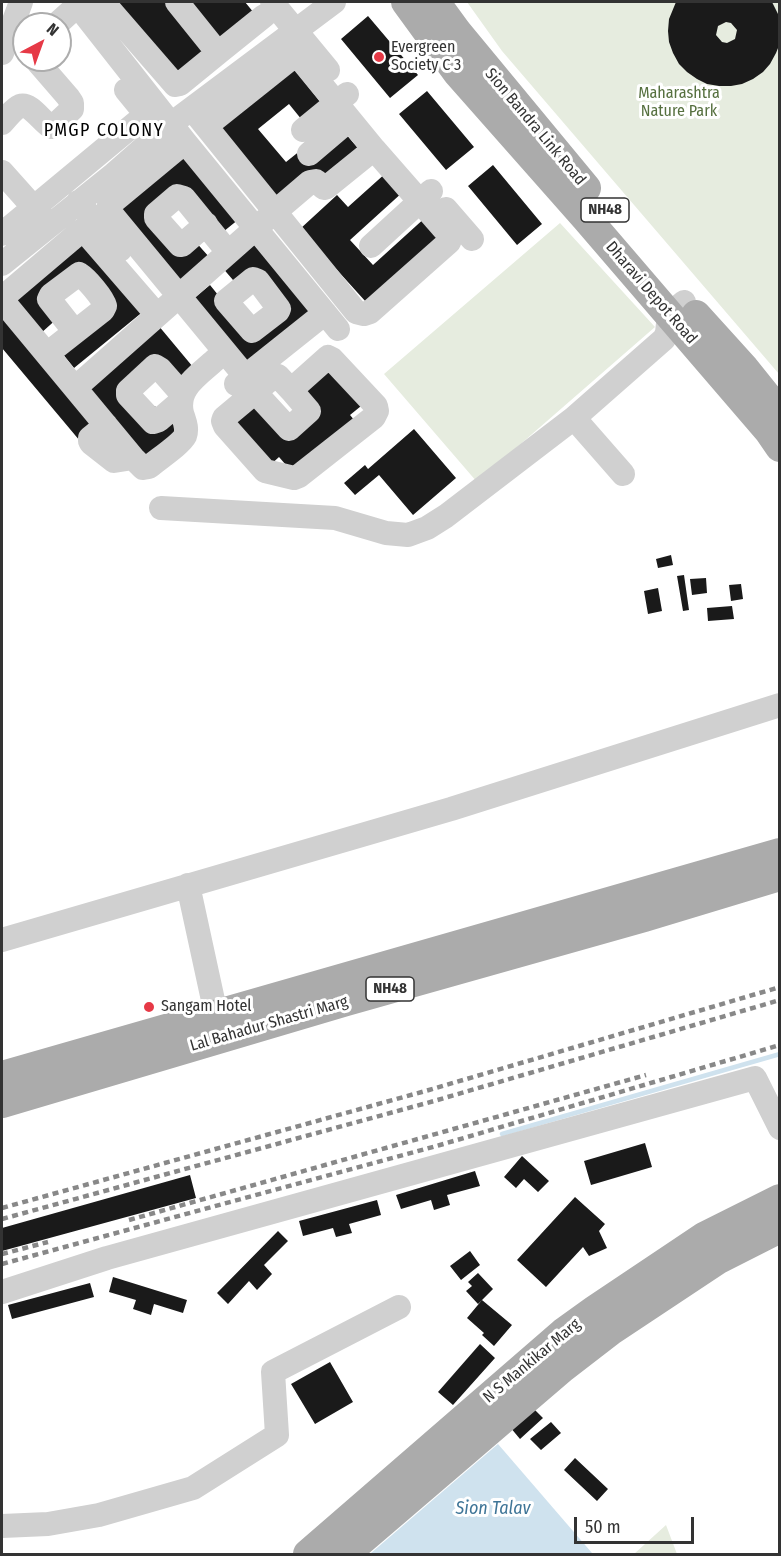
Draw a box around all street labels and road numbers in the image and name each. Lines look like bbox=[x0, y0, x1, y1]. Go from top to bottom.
street label: Sion Bandra Link Road bbox=[480, 65, 590, 189]
road number: NH48 bbox=[581, 198, 629, 222]
street label: Dharavi Depot Road bbox=[601, 238, 701, 348]
road number: NH48 bbox=[366, 977, 414, 1001]
street label: Lal Bahadur Shastri Marg bbox=[188, 992, 350, 1056]
street label: N S Mankikar Marg bbox=[480, 1315, 584, 1407]

